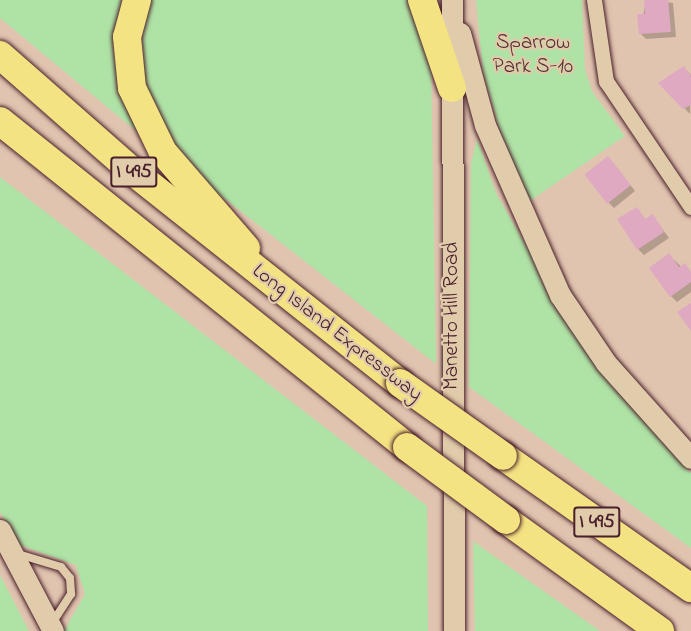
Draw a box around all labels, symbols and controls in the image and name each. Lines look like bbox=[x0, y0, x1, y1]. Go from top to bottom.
park label: Sparrow Park S-10 bbox=[493, 30, 573, 80]
road number: I 495 bbox=[110, 155, 158, 189]
street label: Manetto Hill Road bbox=[439, 242, 465, 390]
street label: Long Island Expressway bbox=[247, 259, 427, 407]
road number: I 495 bbox=[573, 505, 621, 539]

